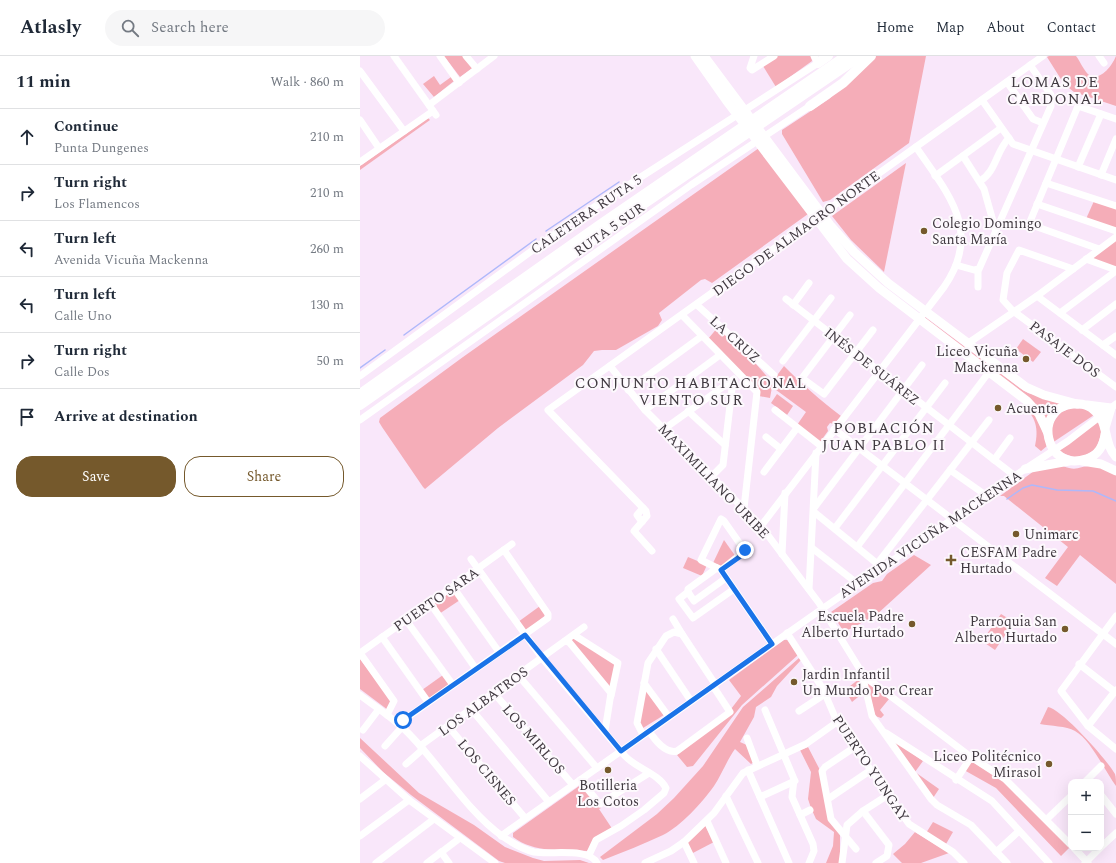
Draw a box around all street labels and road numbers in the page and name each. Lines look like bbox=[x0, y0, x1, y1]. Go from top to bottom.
street label: DIEGO DE ALMAGRO NORTE bbox=[708, 165, 884, 301]
street label: CALETERA RUTA 5 bbox=[526, 169, 646, 260]
street label: RUTA 5 SUR bbox=[570, 197, 649, 261]
street label: LA CRUZ bbox=[705, 311, 765, 368]
street label: PASAJE DOS bbox=[1025, 316, 1104, 383]
street label: INÉS DE SUÁREZ bbox=[819, 322, 924, 410]
street label: MAXIMILIANO URIBE bbox=[653, 419, 774, 544]
street label: AVENIDA VICUÑA MACKENNA bbox=[835, 465, 1026, 604]
street label: PUERTO SARA bbox=[389, 562, 484, 637]
street label: LOS ALBATROS bbox=[434, 662, 533, 741]
street label: LOS MIRLOS bbox=[497, 700, 570, 779]
street label: PUERTO YUNGAY bbox=[827, 711, 914, 826]
street label: LOS CISNES bbox=[452, 734, 521, 810]

